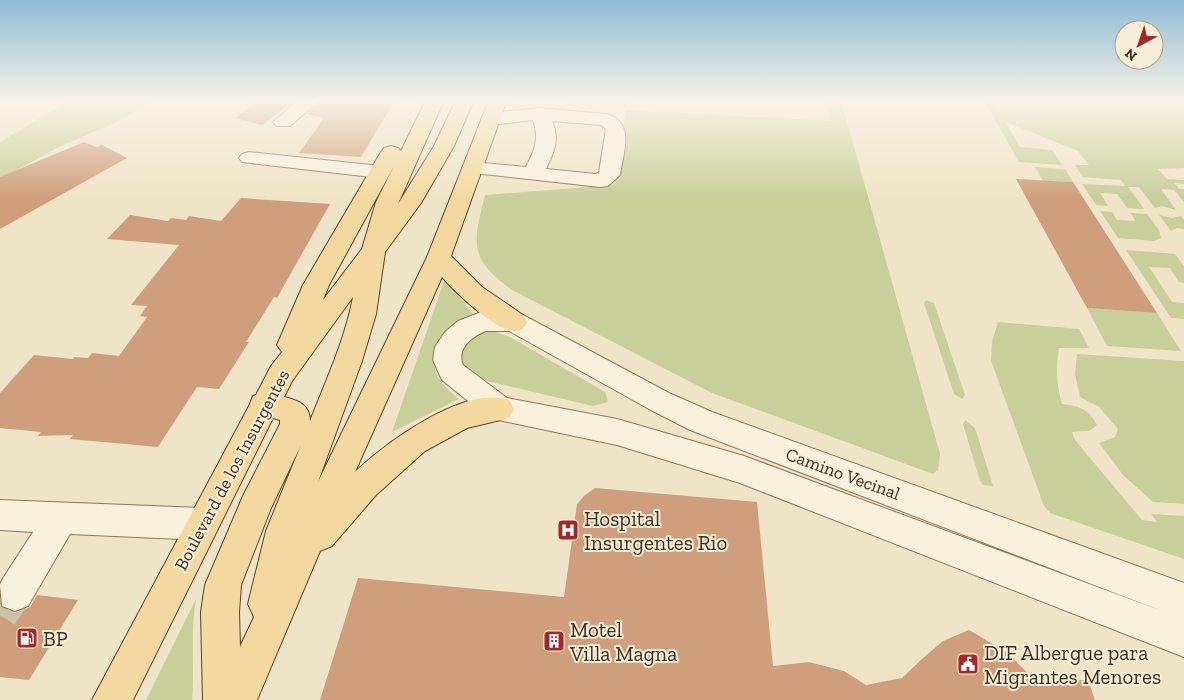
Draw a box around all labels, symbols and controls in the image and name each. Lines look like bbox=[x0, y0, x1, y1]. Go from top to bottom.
north arrow bbox=[1114, 20, 1164, 70]
text: N bbox=[1121, 44, 1141, 65]
street label: Boulevard de los Insurgentes bbox=[170, 366, 294, 574]
street label: Camino Vecinal bbox=[783, 443, 903, 505]
place label: Hospital Insurgentes Rio bbox=[584, 506, 727, 555]
hospital icon: Hospital Insurgentes Rio bbox=[556, 518, 580, 542]
place label: Motel Villa Magna bbox=[569, 617, 677, 666]
fuel station icon: BP bbox=[15, 626, 39, 650]
place label: BP bbox=[43, 626, 68, 651]
building icon: Motel Villa Magna bbox=[542, 629, 566, 653]
place label: DIF Albergue para Migrantes Menores bbox=[984, 640, 1161, 689]
public building icon: DIF Albergue para Migrantes Menores bbox=[956, 652, 980, 676]

